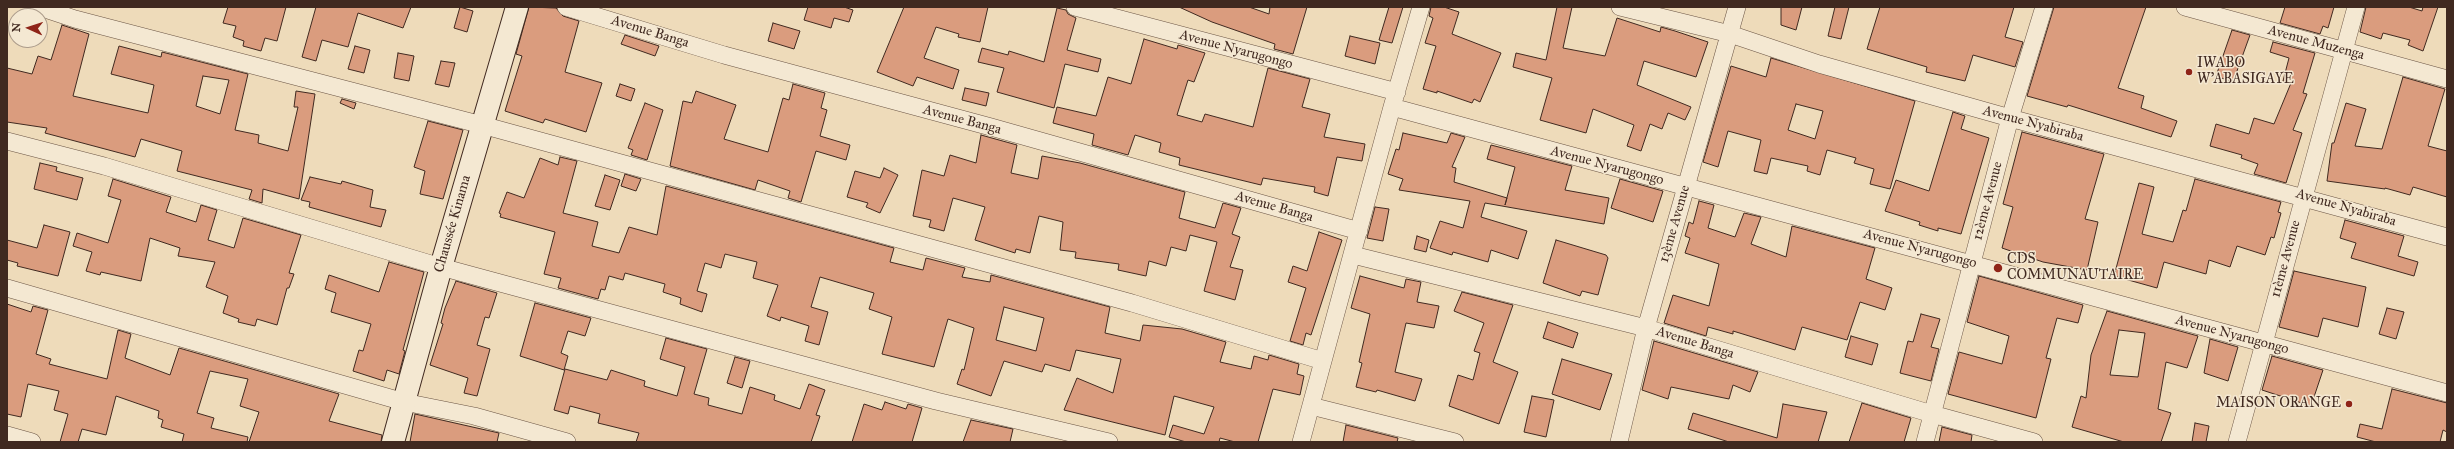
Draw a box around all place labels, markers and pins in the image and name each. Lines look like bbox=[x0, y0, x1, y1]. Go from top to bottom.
place label: IWABO W'ABASIGAYE bbox=[2197, 56, 2294, 88]
marker: IWABO W'ABASIGAYE bbox=[2184, 67, 2194, 77]
place label: CDS COMMUNAUTAIRE bbox=[2007, 252, 2143, 284]
marker: CDS COMMUNAUTAIRE bbox=[1992, 262, 2004, 274]
place label: MAISON ORANGE bbox=[2216, 396, 2341, 412]
marker: MAISON ORANGE bbox=[2344, 399, 2354, 409]

